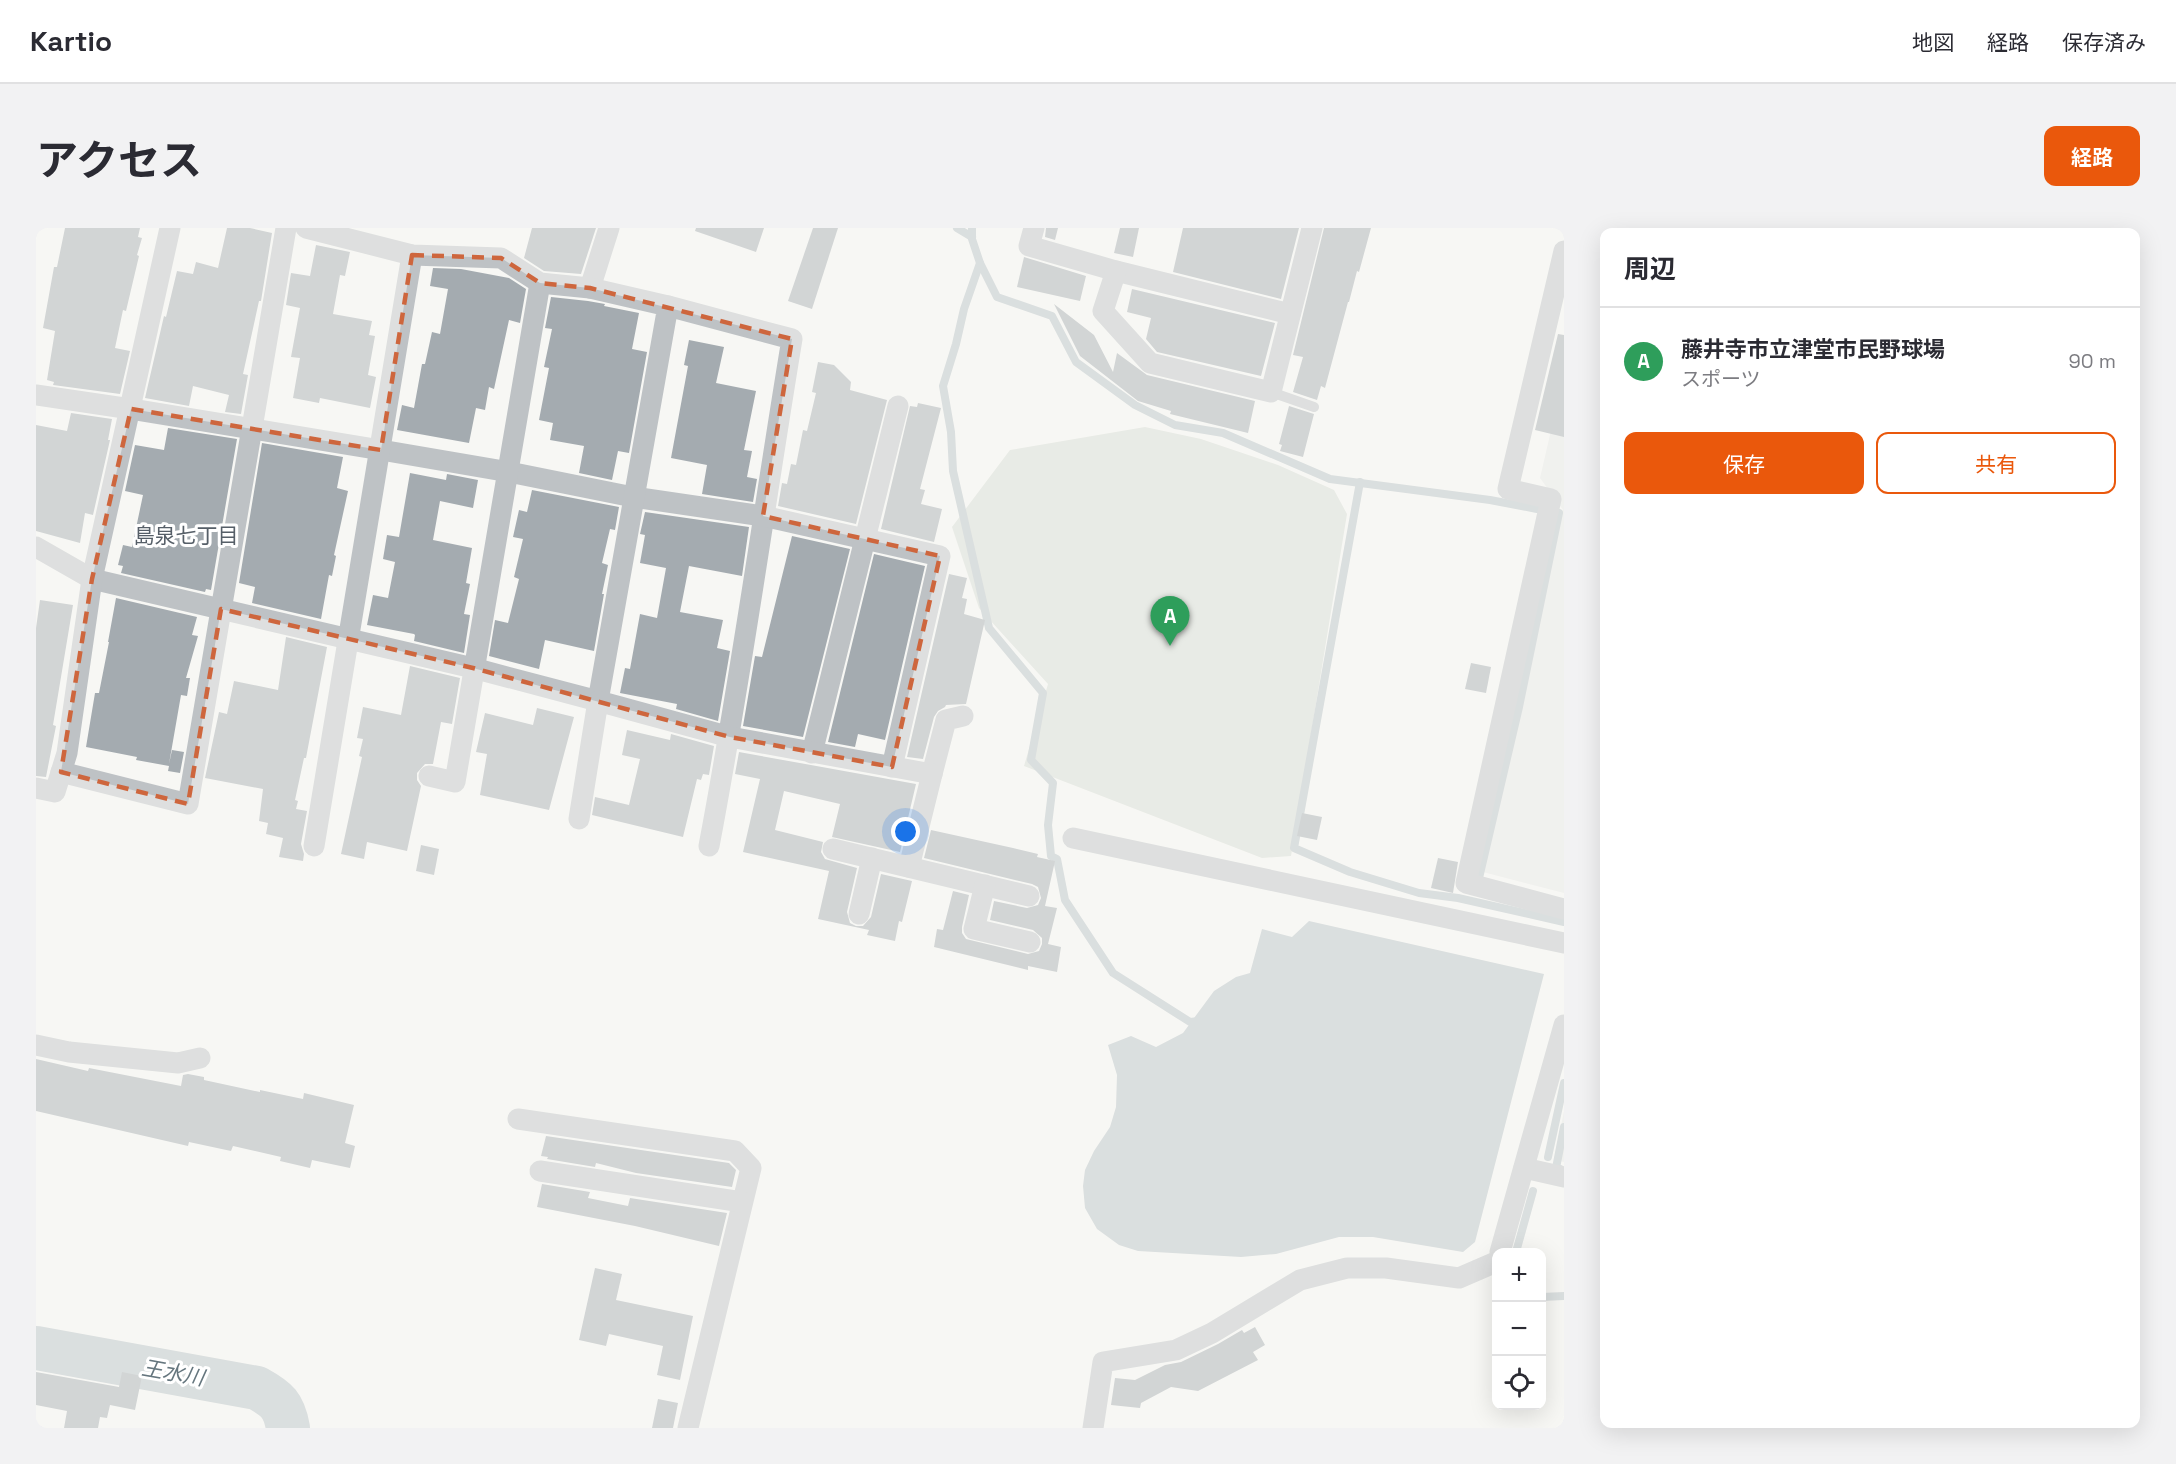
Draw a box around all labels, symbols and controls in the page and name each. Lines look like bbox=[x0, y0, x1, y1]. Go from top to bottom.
text: Kartio bbox=[30, 23, 112, 59]
text: 地図 bbox=[1912, 29, 1954, 56]
text: 経路 bbox=[1987, 29, 2029, 56]
text: 保存済み bbox=[2062, 29, 2146, 56]
button: 経路 bbox=[2044, 126, 2140, 186]
text: アクセス bbox=[36, 134, 202, 187]
text: 周辺 bbox=[1624, 252, 1676, 286]
text: 藤井寺市立津堂市民野球場 bbox=[1681, 335, 1945, 363]
text: A bbox=[1637, 348, 1650, 374]
text: 90 m bbox=[2069, 348, 2116, 374]
text: スポーツ bbox=[1681, 366, 1761, 392]
button: 保存 bbox=[1624, 432, 1864, 494]
button: 共有 bbox=[1876, 432, 2116, 494]
district label: 島泉七丁目 bbox=[134, 522, 239, 549]
pin: A bbox=[1150, 596, 1190, 646]
your location bbox=[891, 817, 920, 846]
map controls bbox=[1492, 1248, 1546, 1410]
button: + bbox=[1492, 1248, 1546, 1302]
button: − bbox=[1492, 1302, 1546, 1356]
water label: 王水川 bbox=[140, 1354, 208, 1392]
button: locate bbox=[1492, 1356, 1546, 1410]

